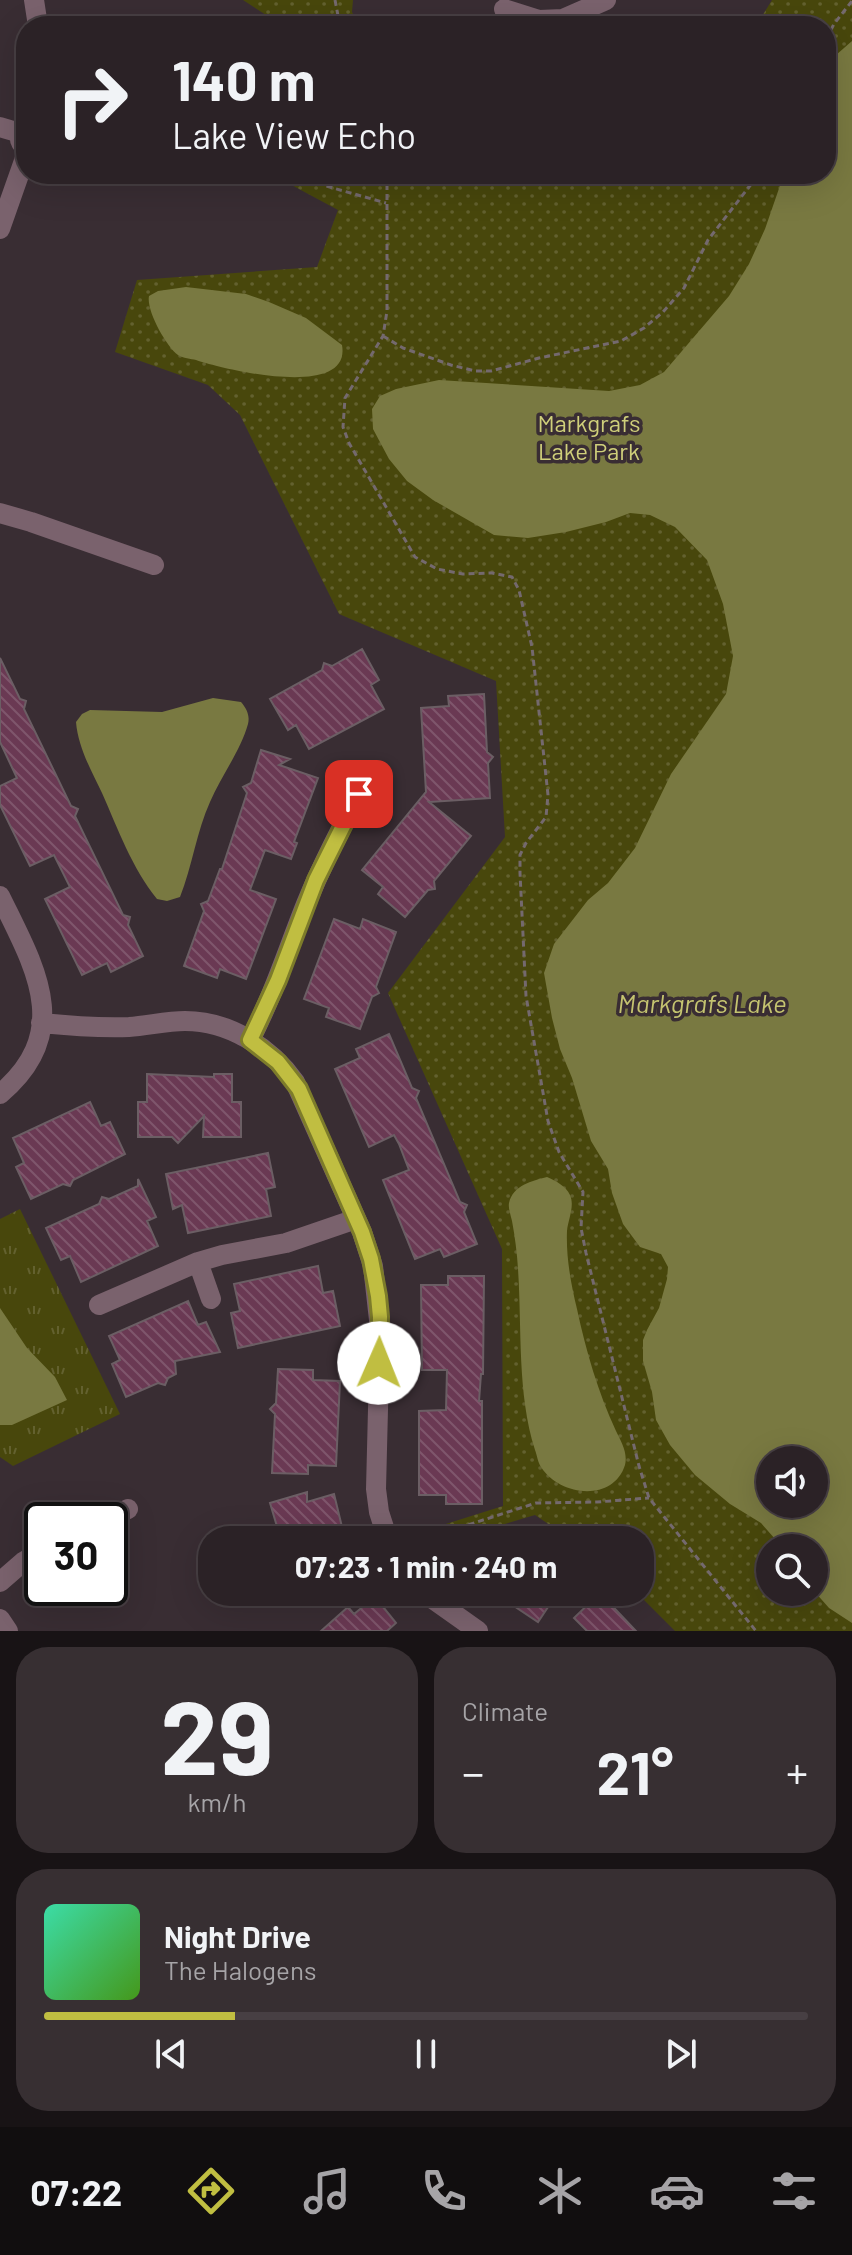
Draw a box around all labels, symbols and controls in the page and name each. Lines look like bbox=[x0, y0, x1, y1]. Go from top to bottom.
text: 140 m bbox=[172, 45, 316, 112]
icon: right bbox=[40, 48, 144, 152]
text: Lake View Echo bbox=[172, 113, 416, 156]
park label: Markgrafs Lake Park bbox=[537, 408, 641, 465]
pin bbox=[325, 760, 393, 828]
icon: arrive bbox=[337, 772, 381, 816]
water label: Markgrafs Lake bbox=[618, 987, 786, 1018]
position arrow bbox=[337, 1321, 421, 1405]
map controls bbox=[756, 1446, 828, 1606]
button: sound bbox=[756, 1446, 828, 1518]
speed limit sign: 30 bbox=[24, 1502, 128, 1606]
button: search bbox=[756, 1534, 828, 1606]
text: 07:23 · 1 min · 240 m bbox=[295, 1548, 557, 1584]
text: 29 bbox=[160, 1671, 274, 1796]
text: Climate bbox=[462, 1695, 548, 1726]
text: 21° bbox=[596, 1735, 674, 1807]
text: − bbox=[462, 1745, 484, 1798]
text: + bbox=[786, 1745, 808, 1798]
text: km/h bbox=[188, 1786, 246, 1817]
text: Night Drive bbox=[164, 1918, 311, 1954]
text: The Halogens bbox=[164, 1954, 316, 1985]
icon: previous bbox=[149, 2032, 193, 2076]
icon: pause bbox=[404, 2032, 448, 2076]
icon: next bbox=[659, 2032, 703, 2076]
icon: directions bbox=[183, 2163, 239, 2219]
icon: music bbox=[299, 2163, 355, 2219]
icon: phone bbox=[416, 2163, 472, 2219]
icon: climate bbox=[532, 2163, 588, 2219]
icon: car bbox=[649, 2163, 705, 2219]
icon: filters bbox=[766, 2163, 822, 2219]
text: 07:22 bbox=[30, 2170, 122, 2213]

